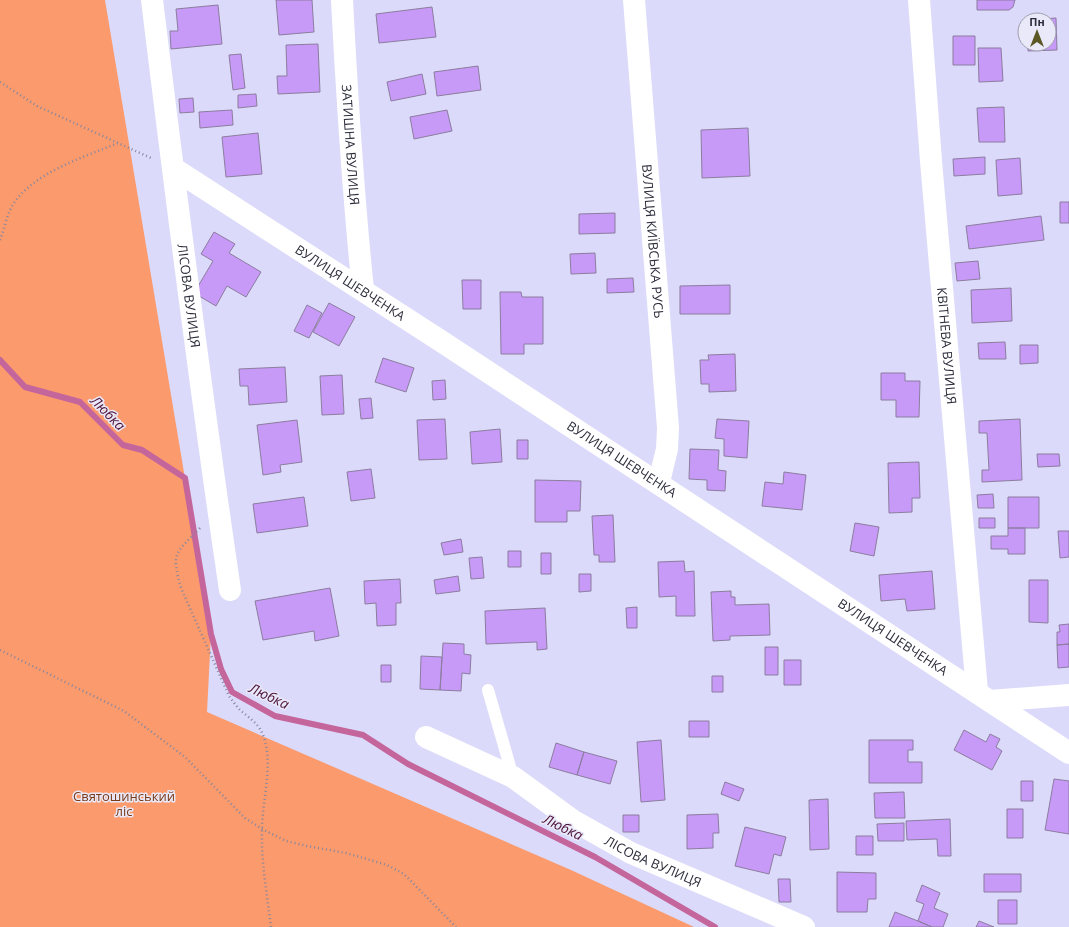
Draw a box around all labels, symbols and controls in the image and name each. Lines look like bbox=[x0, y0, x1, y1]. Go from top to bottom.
north arrow bbox=[1017, 12, 1057, 52]
text: Пн bbox=[1029, 14, 1045, 29]
street label: ЗАТИШНА ВУЛИЦЯ bbox=[338, 84, 364, 206]
street label: ВУЛИЦЯ КИЇВСЬКА РУСЬ bbox=[638, 163, 668, 319]
street label: ВУЛИЦЯ ШЕВЧЕНКА bbox=[292, 240, 409, 325]
street label: ЛІСОВА ВУЛИЦЯ bbox=[174, 243, 205, 349]
street label: КВІТНЕВА ВУЛИЦЯ bbox=[933, 287, 961, 405]
water label: Любка bbox=[86, 390, 130, 434]
street label: ВУЛИЦЯ ШЕВЧЕНКА bbox=[564, 416, 681, 502]
street label: ВУЛИЦЯ ШЕВЧЕНКА bbox=[835, 594, 952, 680]
water label: Любка bbox=[245, 678, 292, 713]
park label: Святошинський ліс bbox=[73, 787, 175, 820]
water label: Любка bbox=[539, 808, 586, 844]
street label: ЛІСОВА ВУЛИЦЯ bbox=[602, 831, 704, 891]

